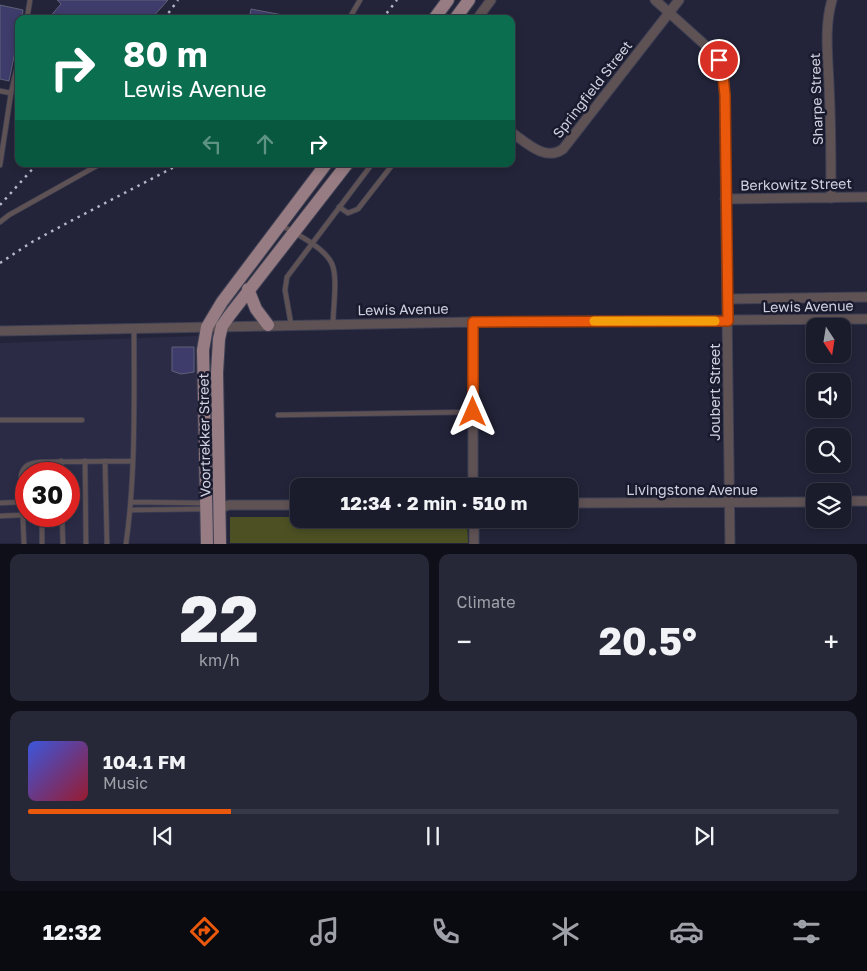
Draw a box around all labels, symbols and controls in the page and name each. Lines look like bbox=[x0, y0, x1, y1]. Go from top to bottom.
text: 80 m bbox=[123, 33, 208, 75]
icon: right bbox=[40, 35, 105, 100]
street label: Springfield Street bbox=[549, 37, 635, 141]
pin bbox=[698, 39, 740, 81]
icon: arrive bbox=[705, 46, 733, 74]
street label: Sharpe Street bbox=[806, 52, 826, 146]
text: Lewis Avenue bbox=[123, 75, 266, 102]
icon: left bbox=[198, 130, 226, 158]
icon: ahead bbox=[251, 130, 279, 158]
icon: right bbox=[304, 130, 332, 158]
street label: Berkowitz Street bbox=[740, 175, 852, 193]
street label: Lewis Avenue bbox=[762, 297, 854, 315]
street label: Lewis Avenue bbox=[357, 300, 449, 318]
north arrow bbox=[806, 318, 851, 362]
map controls bbox=[806, 318, 851, 528]
street label: Joubert Street bbox=[706, 343, 723, 441]
street label: Voortrekker Street bbox=[194, 373, 214, 497]
button: sound bbox=[806, 373, 851, 418]
position arrow bbox=[446, 385, 498, 437]
button: search bbox=[806, 428, 851, 473]
speed limit sign: 30 bbox=[15, 462, 80, 527]
street label: Livingstone Avenue bbox=[626, 481, 758, 498]
button: layers bbox=[806, 483, 851, 528]
text: 12:34 · 2 min · 510 m bbox=[341, 491, 527, 514]
text: 22 bbox=[180, 578, 259, 656]
text: Climate bbox=[457, 592, 516, 612]
text: 20.5° bbox=[599, 618, 697, 663]
text: − bbox=[457, 625, 472, 658]
text: + bbox=[824, 625, 839, 658]
text: km/h bbox=[199, 650, 240, 670]
text: 104.1 FM bbox=[103, 750, 186, 773]
text: Music bbox=[103, 773, 148, 793]
icon: previous bbox=[149, 822, 177, 850]
icon: pause bbox=[419, 822, 447, 850]
icon: next bbox=[690, 822, 718, 850]
icon: directions bbox=[187, 914, 222, 949]
icon: music bbox=[307, 914, 342, 949]
icon: phone bbox=[428, 914, 463, 949]
icon: climate bbox=[548, 914, 583, 949]
icon: car bbox=[669, 914, 704, 949]
icon: filters bbox=[789, 914, 824, 949]
text: 12:32 bbox=[43, 918, 101, 945]

